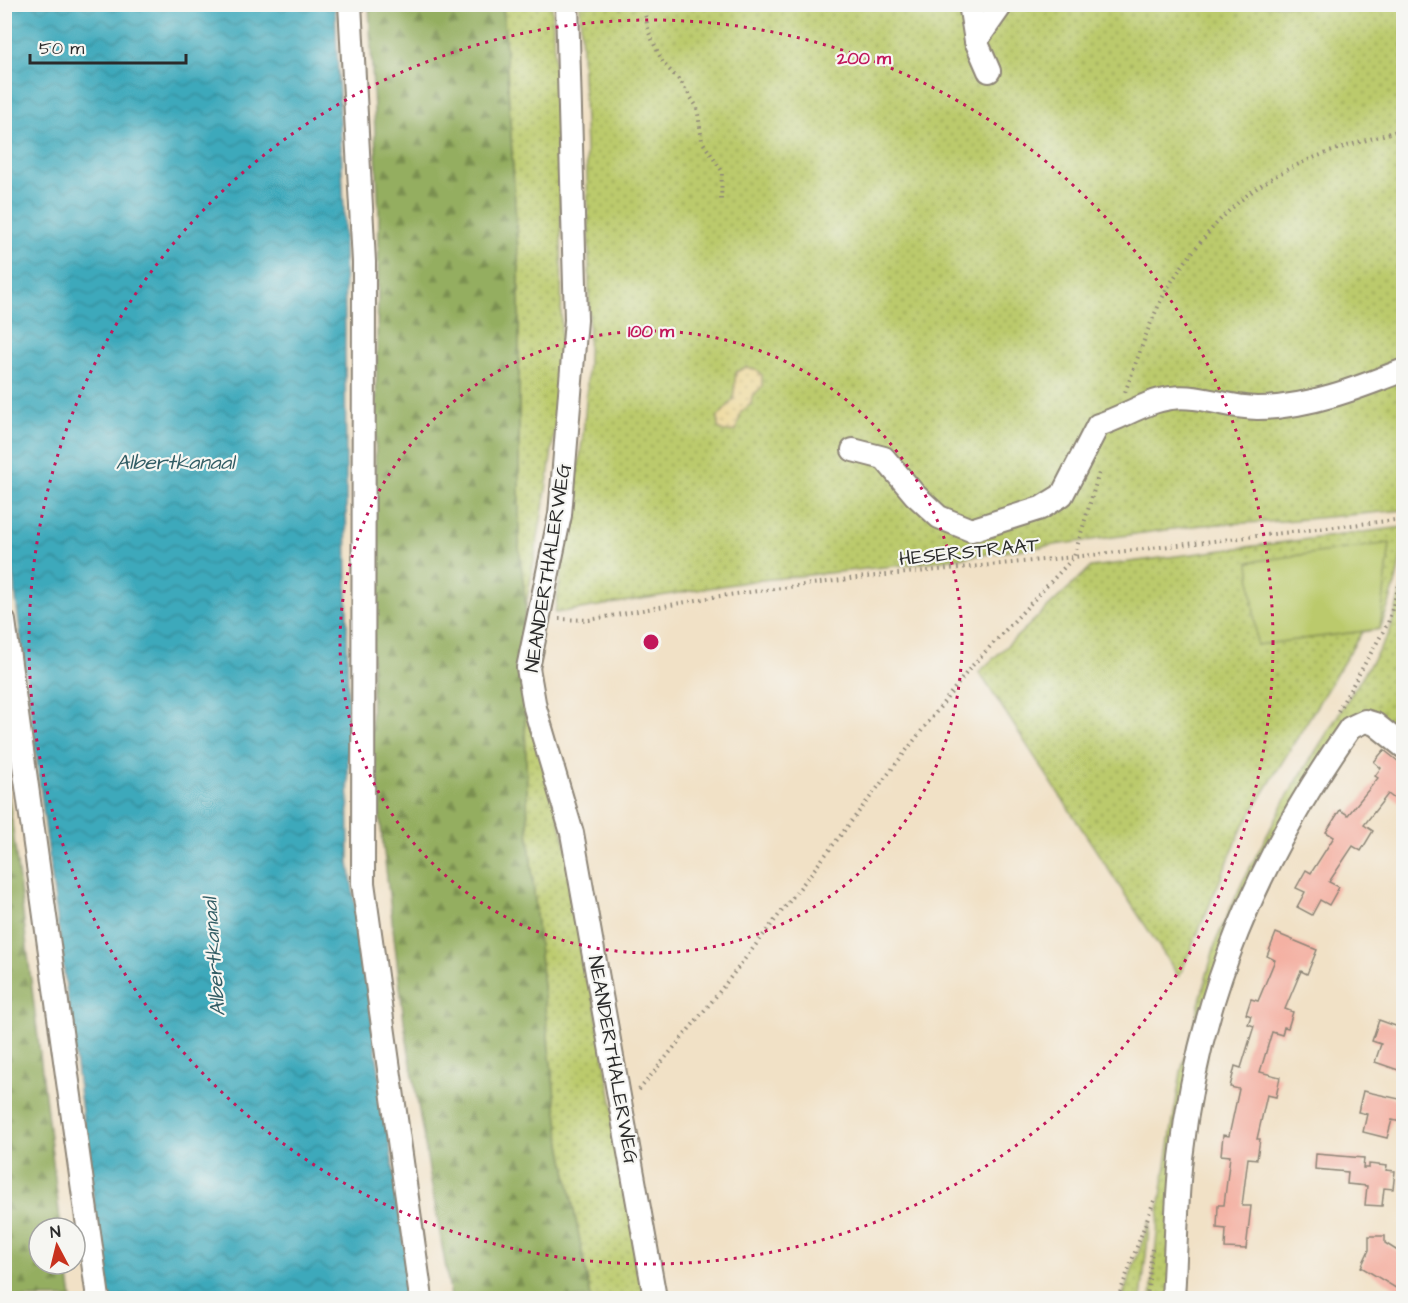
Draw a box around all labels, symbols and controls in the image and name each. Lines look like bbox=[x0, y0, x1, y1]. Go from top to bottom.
scale bar bbox=[30, 27, 186, 65]
text: 50 m bbox=[39, 36, 84, 61]
text: 200 m bbox=[836, 46, 892, 71]
text: 100 m bbox=[628, 319, 675, 344]
water label: Albertkanaal bbox=[116, 448, 237, 477]
street label: NEANDERTHALERWEG bbox=[518, 462, 578, 674]
street label: HESERSTRAAT bbox=[898, 531, 1041, 573]
centre of rings bbox=[641, 632, 661, 652]
water label: Albertkanaal bbox=[195, 894, 233, 1017]
street label: NEANDERTHALERWEG bbox=[581, 954, 645, 1166]
north arrow bbox=[27, 1216, 87, 1276]
text: N bbox=[49, 1221, 62, 1244]

